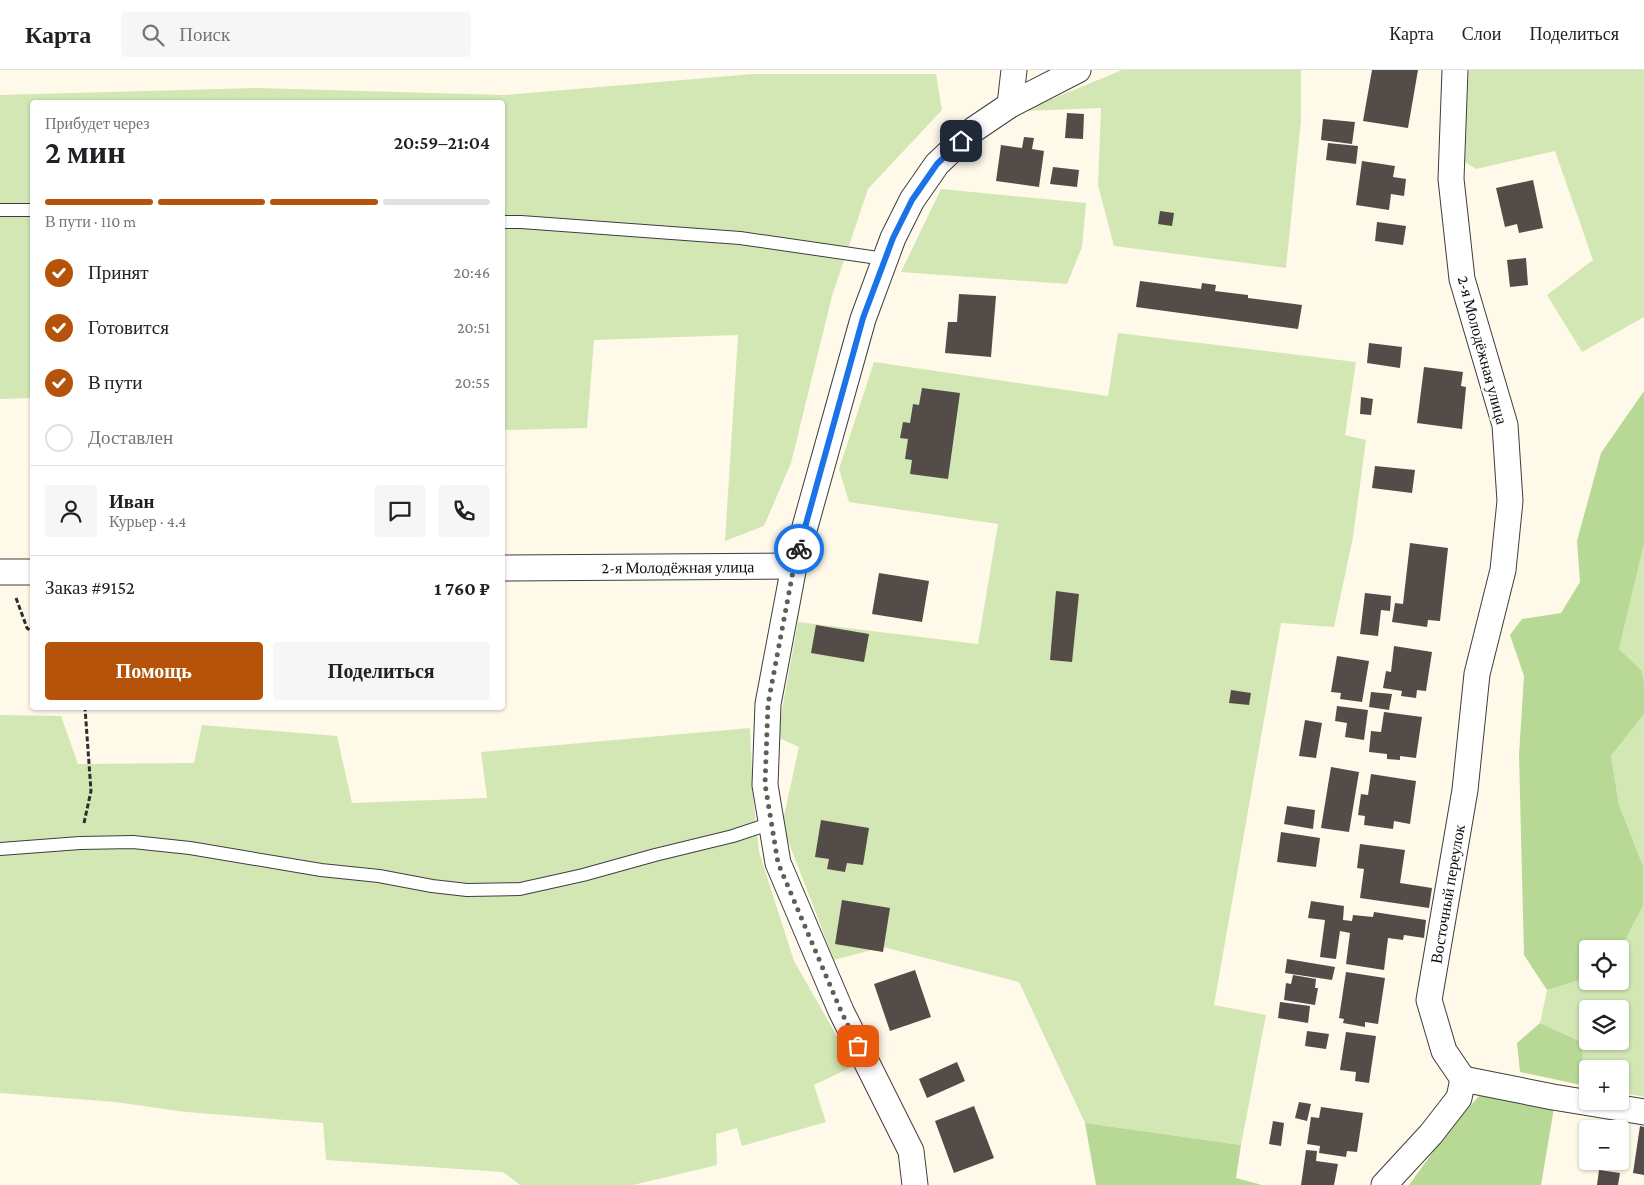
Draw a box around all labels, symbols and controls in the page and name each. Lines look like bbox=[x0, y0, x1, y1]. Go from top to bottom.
search box bbox=[121, 12, 471, 57]
text: Карта bbox=[25, 21, 91, 48]
icon: search bbox=[139, 21, 167, 49]
text: Поиск bbox=[179, 24, 230, 45]
text: Карта bbox=[1389, 24, 1434, 44]
text: Слои bbox=[1462, 24, 1501, 44]
text: Поделиться bbox=[1529, 24, 1619, 44]
text: Прибудет через bbox=[45, 115, 150, 132]
pin bbox=[940, 120, 982, 162]
icon: home bbox=[947, 127, 975, 155]
text: 20:59–21:04 bbox=[394, 132, 490, 153]
text: 2 мин bbox=[45, 134, 126, 170]
text: В пути · 110 m bbox=[45, 213, 136, 230]
icon: check bbox=[45, 259, 73, 287]
text: Принят bbox=[88, 262, 149, 283]
text: 20:46 bbox=[453, 264, 490, 281]
street label: 2-я Молодёжная улица bbox=[1454, 274, 1510, 426]
icon: check bbox=[45, 314, 73, 342]
text: Готовится bbox=[88, 317, 169, 338]
text: 20:51 bbox=[457, 319, 490, 336]
icon: check bbox=[45, 369, 73, 397]
text: В пути bbox=[88, 372, 142, 393]
text: 20:55 bbox=[455, 374, 490, 391]
text: Доставлен bbox=[88, 427, 173, 448]
button: person bbox=[45, 485, 97, 537]
button: chat bbox=[374, 485, 426, 537]
button: phone bbox=[438, 485, 490, 537]
text: Иван bbox=[109, 491, 155, 512]
text: Курьер · 4.4 bbox=[109, 513, 186, 530]
courier bbox=[774, 524, 824, 574]
icon: bike bbox=[785, 535, 813, 563]
street label: 2-я Молодёжная улица bbox=[602, 558, 754, 577]
text: Заказ #9152 bbox=[45, 577, 135, 598]
text: 1 760 ₽ bbox=[434, 578, 490, 599]
button: Помощь bbox=[45, 642, 263, 700]
button: Поделиться bbox=[273, 642, 490, 700]
street label: Восточный переулок bbox=[1427, 823, 1468, 965]
map controls bbox=[1579, 940, 1629, 1170]
button: locate bbox=[1579, 940, 1629, 990]
button: layers bbox=[1579, 1000, 1629, 1050]
pin bbox=[837, 1025, 879, 1067]
icon: bag bbox=[844, 1032, 872, 1060]
button: + bbox=[1579, 1060, 1629, 1110]
button: − bbox=[1579, 1120, 1629, 1170]

